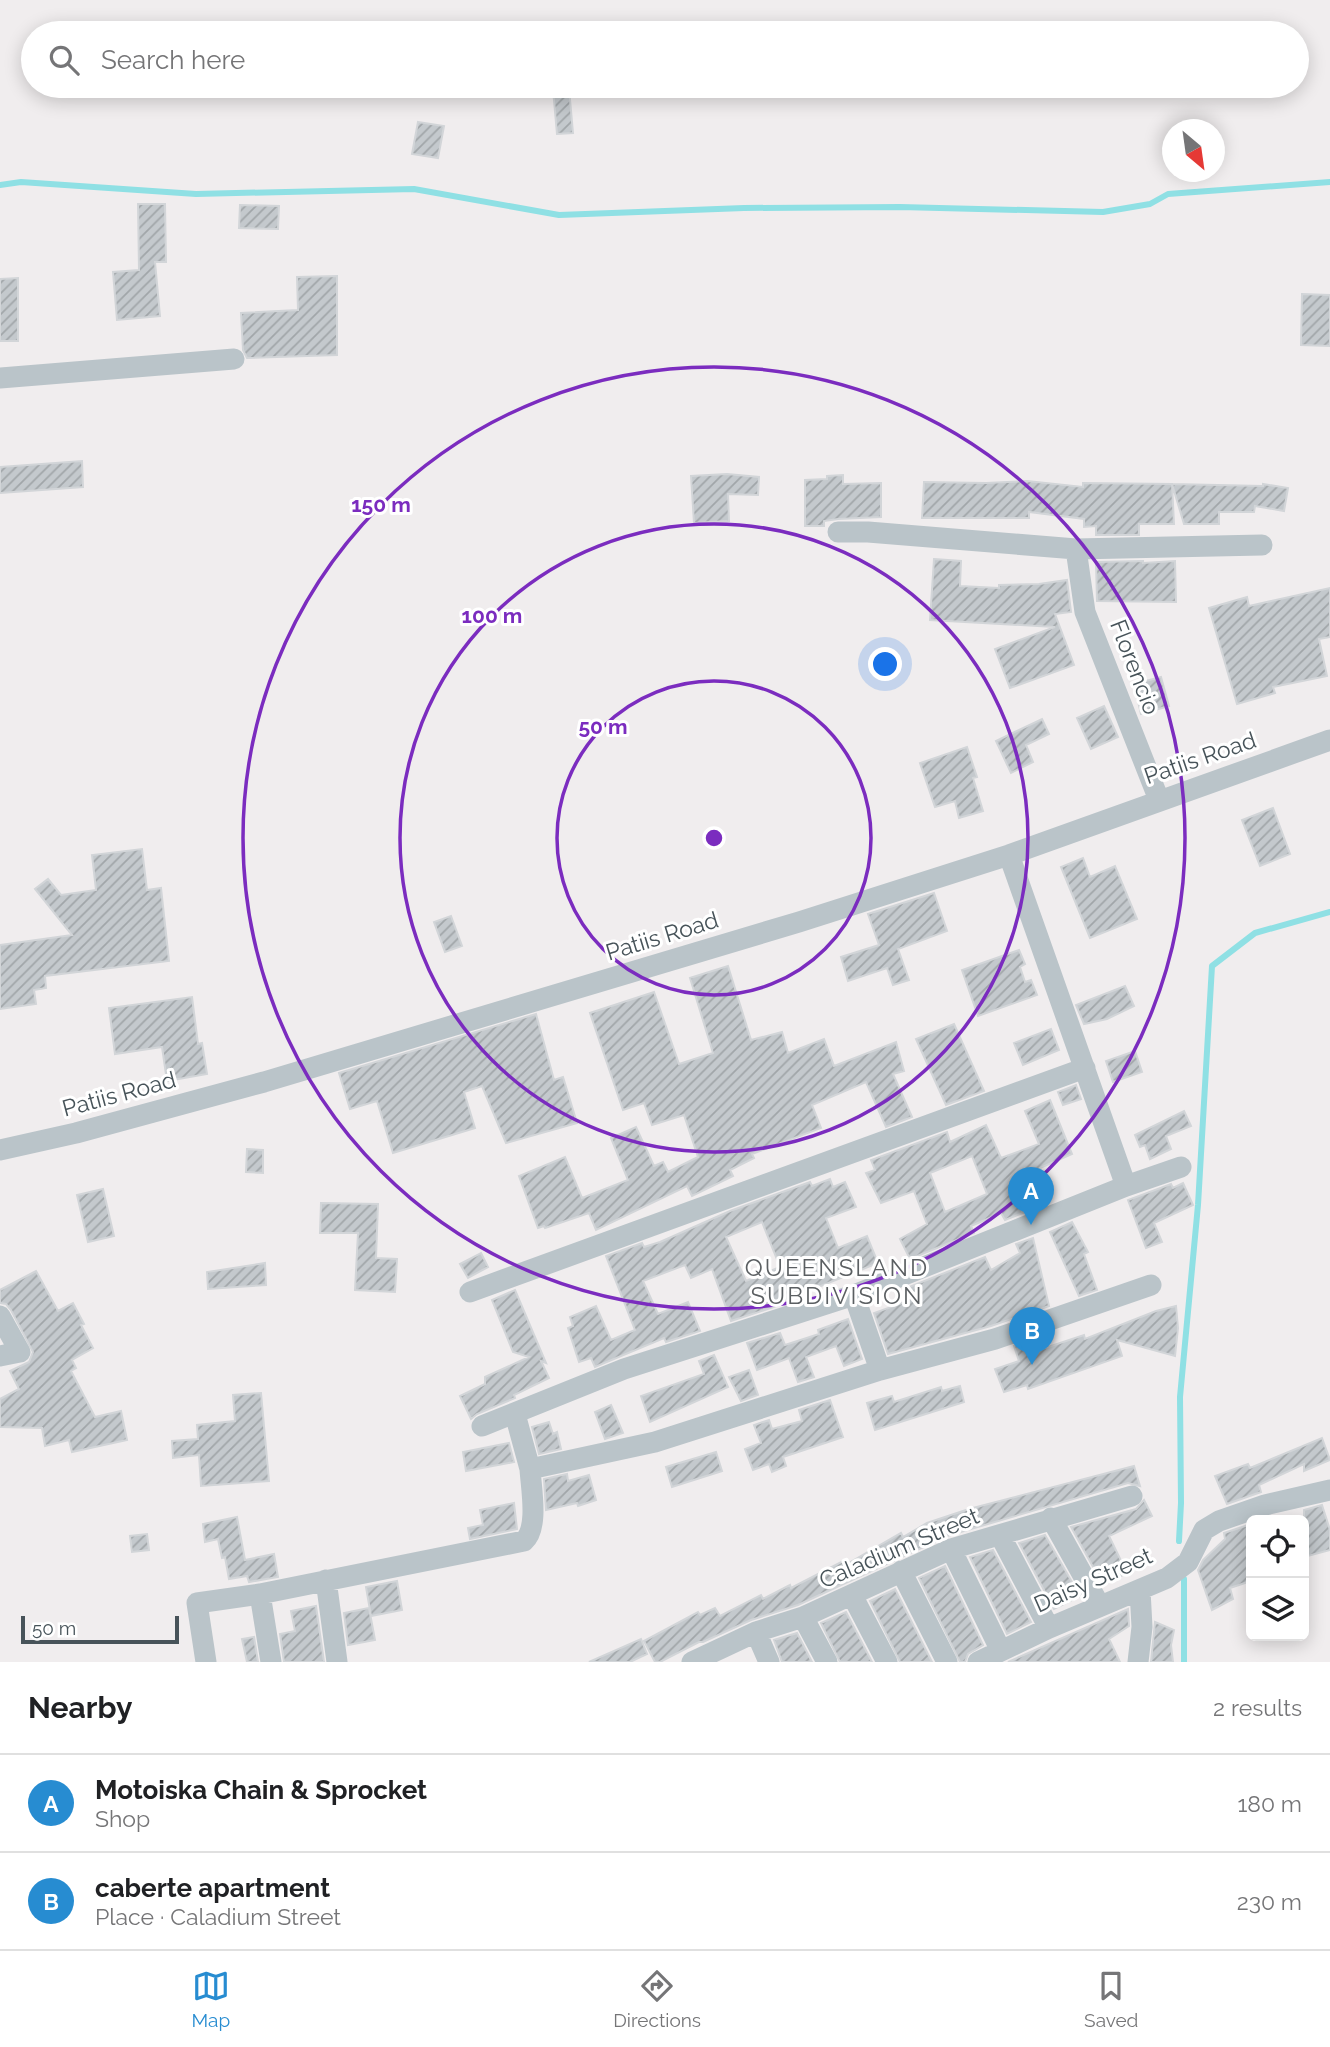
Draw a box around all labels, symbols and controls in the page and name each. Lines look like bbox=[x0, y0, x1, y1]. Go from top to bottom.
search box bbox=[21, 21, 1309, 98]
icon: search bbox=[45, 41, 83, 79]
text: Search here bbox=[101, 45, 245, 75]
north arrow bbox=[1162, 119, 1225, 182]
text: 150 m bbox=[351, 492, 411, 517]
text: 100 m bbox=[462, 603, 522, 628]
street label: Florencio bbox=[1105, 616, 1166, 718]
your location bbox=[868, 647, 902, 681]
text: 50 m bbox=[578, 714, 628, 739]
street label: Patiis Road bbox=[1140, 726, 1259, 789]
centre of rings bbox=[702, 826, 726, 850]
street label: Patiis Road bbox=[602, 906, 722, 965]
street label: Patiis Road bbox=[59, 1065, 179, 1122]
pin: A bbox=[1008, 1167, 1054, 1225]
district label: QUEENSLAND SUBDIVISION bbox=[745, 1253, 929, 1310]
pin: B bbox=[1009, 1307, 1055, 1365]
street label: Caladium Street bbox=[815, 1502, 983, 1593]
map controls bbox=[1246, 1515, 1309, 1641]
button: locate bbox=[1246, 1515, 1309, 1578]
street label: Daisy Street bbox=[1030, 1541, 1156, 1618]
button: layers bbox=[1246, 1578, 1309, 1641]
scale bar bbox=[21, 1613, 178, 1645]
text: 50 m bbox=[32, 1617, 76, 1639]
text: Nearby bbox=[28, 1690, 132, 1725]
text: 2 results bbox=[1213, 1694, 1302, 1721]
text: Motoiska Chain & Sprocket bbox=[95, 1775, 427, 1805]
text: A bbox=[43, 1790, 59, 1817]
text: 180 m bbox=[1237, 1790, 1302, 1817]
text: Shop bbox=[95, 1805, 150, 1832]
text: caberte apartment bbox=[95, 1873, 330, 1903]
text: B bbox=[43, 1888, 59, 1915]
text: 230 m bbox=[1237, 1888, 1302, 1915]
text: Place · Caladium Street bbox=[95, 1903, 341, 1930]
tab: Map bbox=[192, 1967, 230, 2031]
tab: Directions bbox=[613, 1967, 701, 2031]
tab: Saved bbox=[1084, 1967, 1138, 2031]

